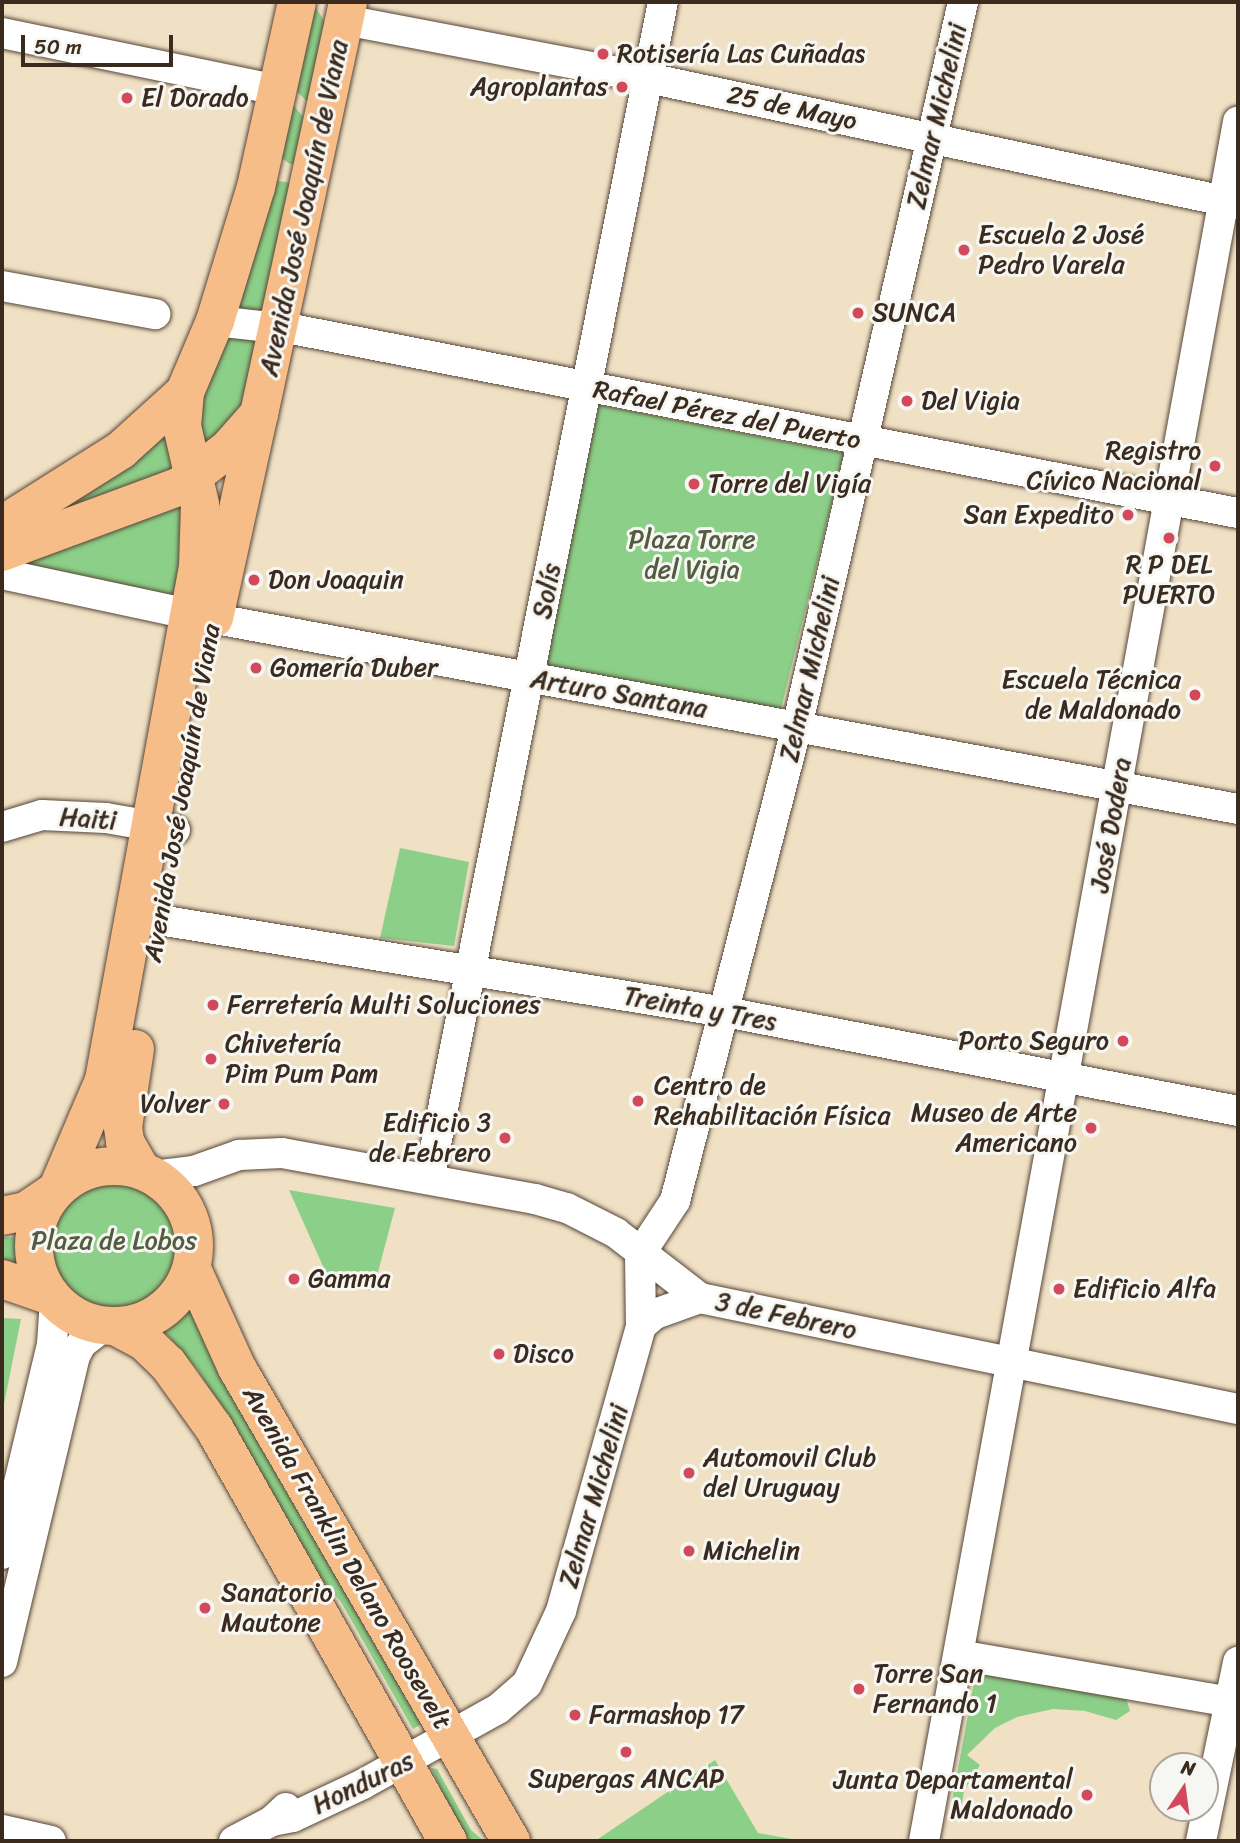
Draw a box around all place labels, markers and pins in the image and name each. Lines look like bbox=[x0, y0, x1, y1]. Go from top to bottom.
place label: Rotisería Las Cuñadas bbox=[617, 38, 866, 70]
marker: Rotisería Las Cuñadas bbox=[595, 46, 611, 62]
place label: Agroplantas bbox=[470, 71, 608, 103]
marker: Agroplantas bbox=[614, 79, 630, 95]
place label: El Dorado bbox=[141, 82, 249, 114]
marker: El Dorado bbox=[119, 90, 135, 106]
place label: Escuela 2 José Pedro Varela bbox=[978, 219, 1144, 280]
marker: Escuela 2 José Pedro Varela bbox=[956, 242, 972, 258]
place label: SUNCA bbox=[872, 297, 956, 329]
marker: SUNCA bbox=[850, 305, 866, 321]
place label: Del Vigia bbox=[921, 385, 1020, 417]
marker: Del Vigia bbox=[899, 393, 915, 409]
place label: Registro Cívico Nacional bbox=[1027, 435, 1201, 496]
marker: Registro Cívico Nacional bbox=[1207, 458, 1223, 474]
place label: Torre del Vigía bbox=[708, 468, 872, 500]
marker: Torre del Vigía bbox=[686, 476, 702, 492]
place label: San Expedito bbox=[964, 499, 1114, 531]
marker: San Expedito bbox=[1120, 507, 1136, 523]
marker: R P DEL PUERTO bbox=[1161, 530, 1177, 546]
place label: R P DEL PUERTO bbox=[1123, 549, 1215, 610]
place label: Don Joaquin bbox=[268, 564, 404, 596]
marker: Don Joaquin bbox=[246, 572, 262, 588]
place label: Gomería Duber bbox=[270, 652, 438, 684]
marker: Gomería Duber bbox=[248, 660, 264, 676]
place label: Escuela Técnica de Maldonado bbox=[1001, 664, 1181, 726]
marker: Escuela Técnica de Maldonado bbox=[1187, 687, 1203, 703]
place label: Ferretería Multi Soluciones bbox=[227, 989, 541, 1021]
marker: Ferretería Multi Soluciones bbox=[205, 997, 221, 1013]
place label: Porto Seguro bbox=[958, 1025, 1109, 1057]
place label: Chivetería Pim Pum Pam bbox=[225, 1028, 380, 1090]
marker: Porto Seguro bbox=[1115, 1033, 1131, 1049]
marker: Chivetería Pim Pum Pam bbox=[203, 1051, 219, 1067]
place label: Centro de Rehabilitación Física bbox=[654, 1070, 891, 1132]
place label: Volver bbox=[140, 1088, 210, 1120]
marker: Centro de Rehabilitación Física bbox=[628, 1091, 648, 1111]
marker: Volver bbox=[216, 1096, 232, 1112]
place label: Museo de Arte Americano bbox=[911, 1097, 1077, 1158]
place label: Edificio 3 de Febrero bbox=[368, 1107, 491, 1168]
marker: Museo de Arte Americano bbox=[1083, 1120, 1099, 1136]
marker: Edificio 3 de Febrero bbox=[497, 1130, 513, 1146]
place label: Gamma bbox=[308, 1263, 390, 1295]
marker: Gamma bbox=[286, 1271, 302, 1287]
place label: Edificio Alfa bbox=[1073, 1273, 1216, 1305]
marker: Edificio Alfa bbox=[1051, 1281, 1067, 1297]
place label: Disco bbox=[513, 1338, 574, 1370]
marker: Disco bbox=[491, 1346, 507, 1362]
place label: Automovil Club del Uruguay bbox=[703, 1442, 876, 1504]
marker: Automovil Club del Uruguay bbox=[681, 1465, 697, 1481]
place label: Michelin bbox=[703, 1535, 800, 1567]
marker: Michelin bbox=[681, 1543, 697, 1559]
place label: Sanatorio Mautone bbox=[221, 1577, 333, 1638]
marker: Sanatorio Mautone bbox=[195, 1598, 215, 1618]
place label: Torre San Fernando 1 bbox=[873, 1658, 997, 1720]
marker: Torre San Fernando 1 bbox=[851, 1681, 867, 1697]
place label: Farmashop 17 bbox=[589, 1699, 744, 1731]
marker: Farmashop 17 bbox=[567, 1707, 583, 1723]
marker: Supergas ANCAP bbox=[618, 1744, 634, 1760]
place label: Supergas ANCAP bbox=[528, 1763, 724, 1795]
place label: Junta Departamental Maldonado bbox=[834, 1764, 1073, 1826]
marker: Junta Departamental Maldonado bbox=[1079, 1787, 1095, 1803]

